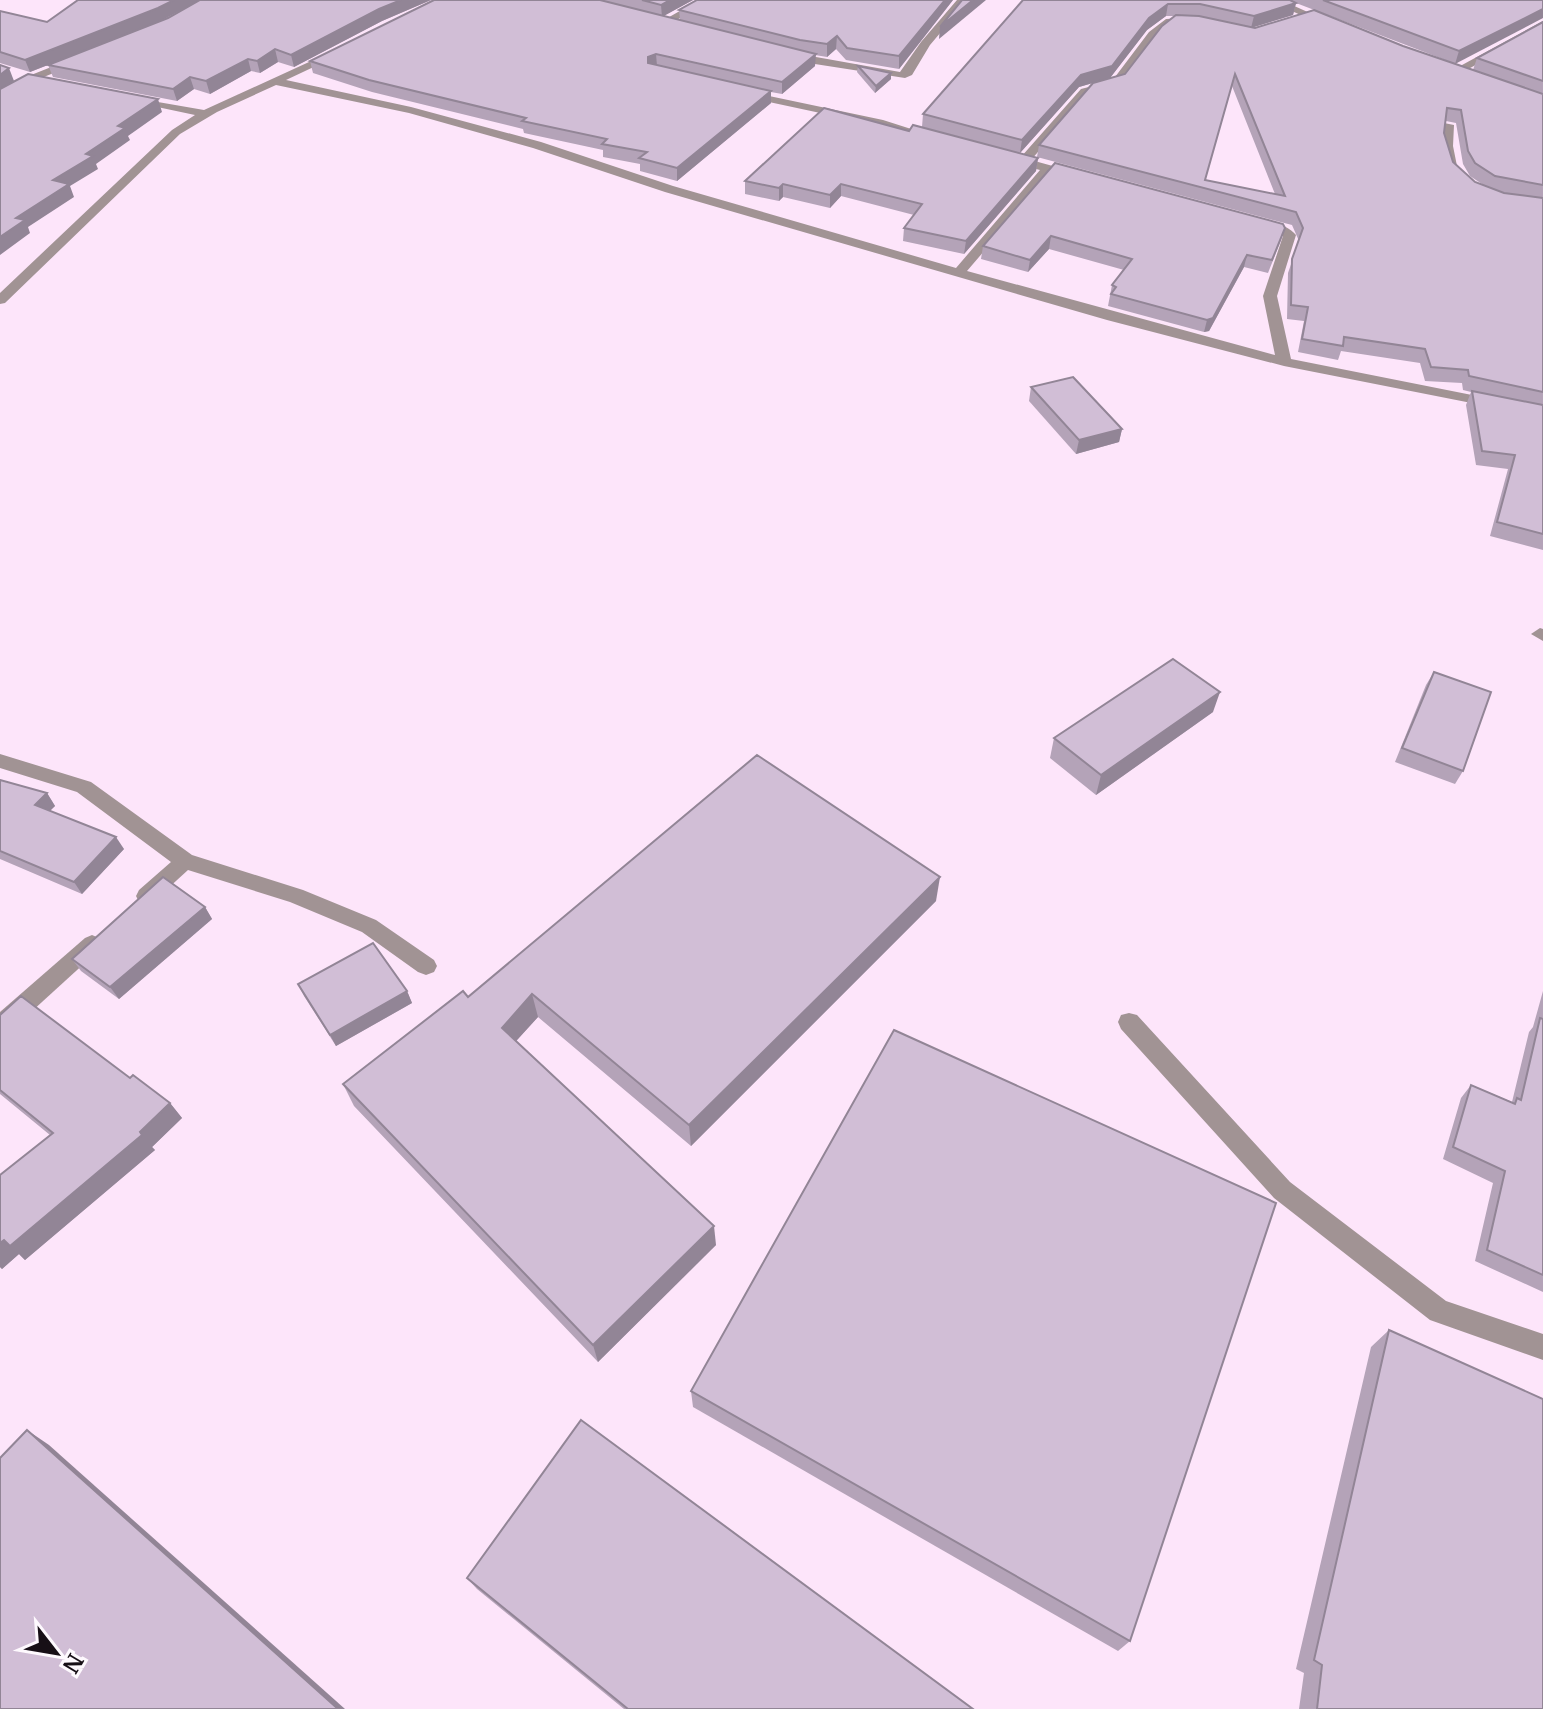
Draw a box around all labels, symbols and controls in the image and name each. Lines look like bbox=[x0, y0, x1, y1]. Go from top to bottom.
north arrow bbox=[16, 1613, 96, 1693]
text: N bbox=[56, 1649, 90, 1678]

